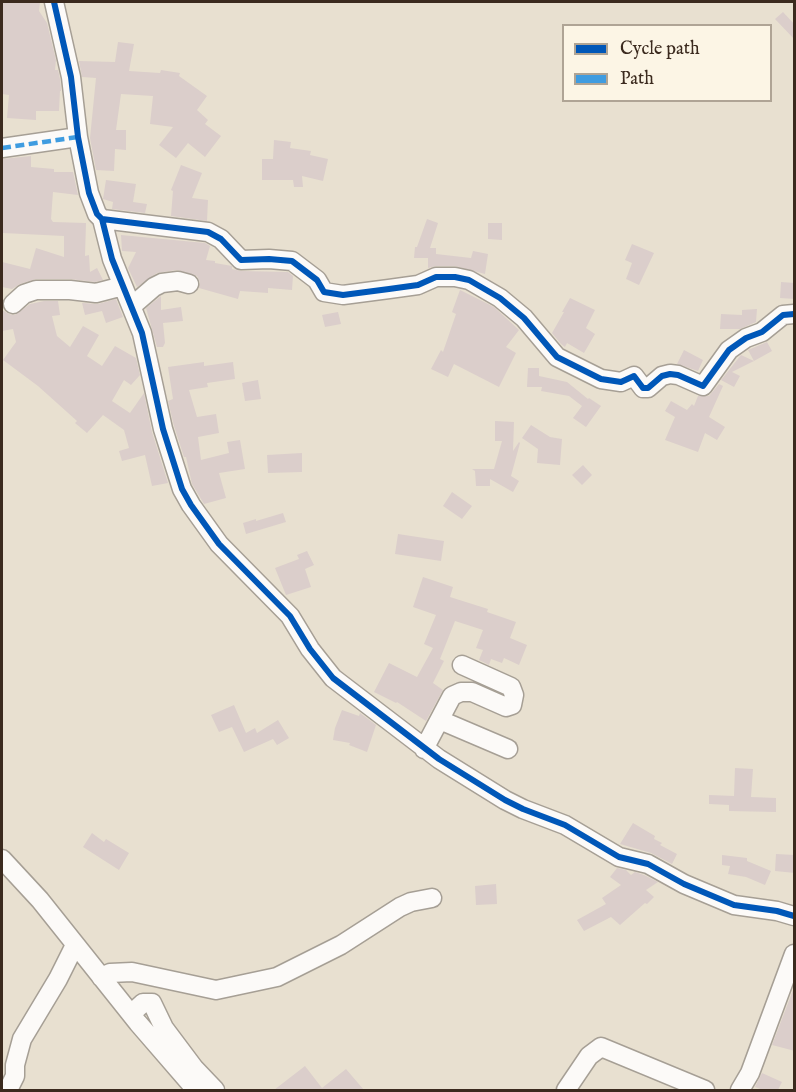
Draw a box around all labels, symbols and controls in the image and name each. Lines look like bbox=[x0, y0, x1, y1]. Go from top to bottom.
legend bbox=[562, 24, 772, 102]
text: Cycle path bbox=[620, 38, 700, 61]
text: Path bbox=[620, 68, 654, 91]

